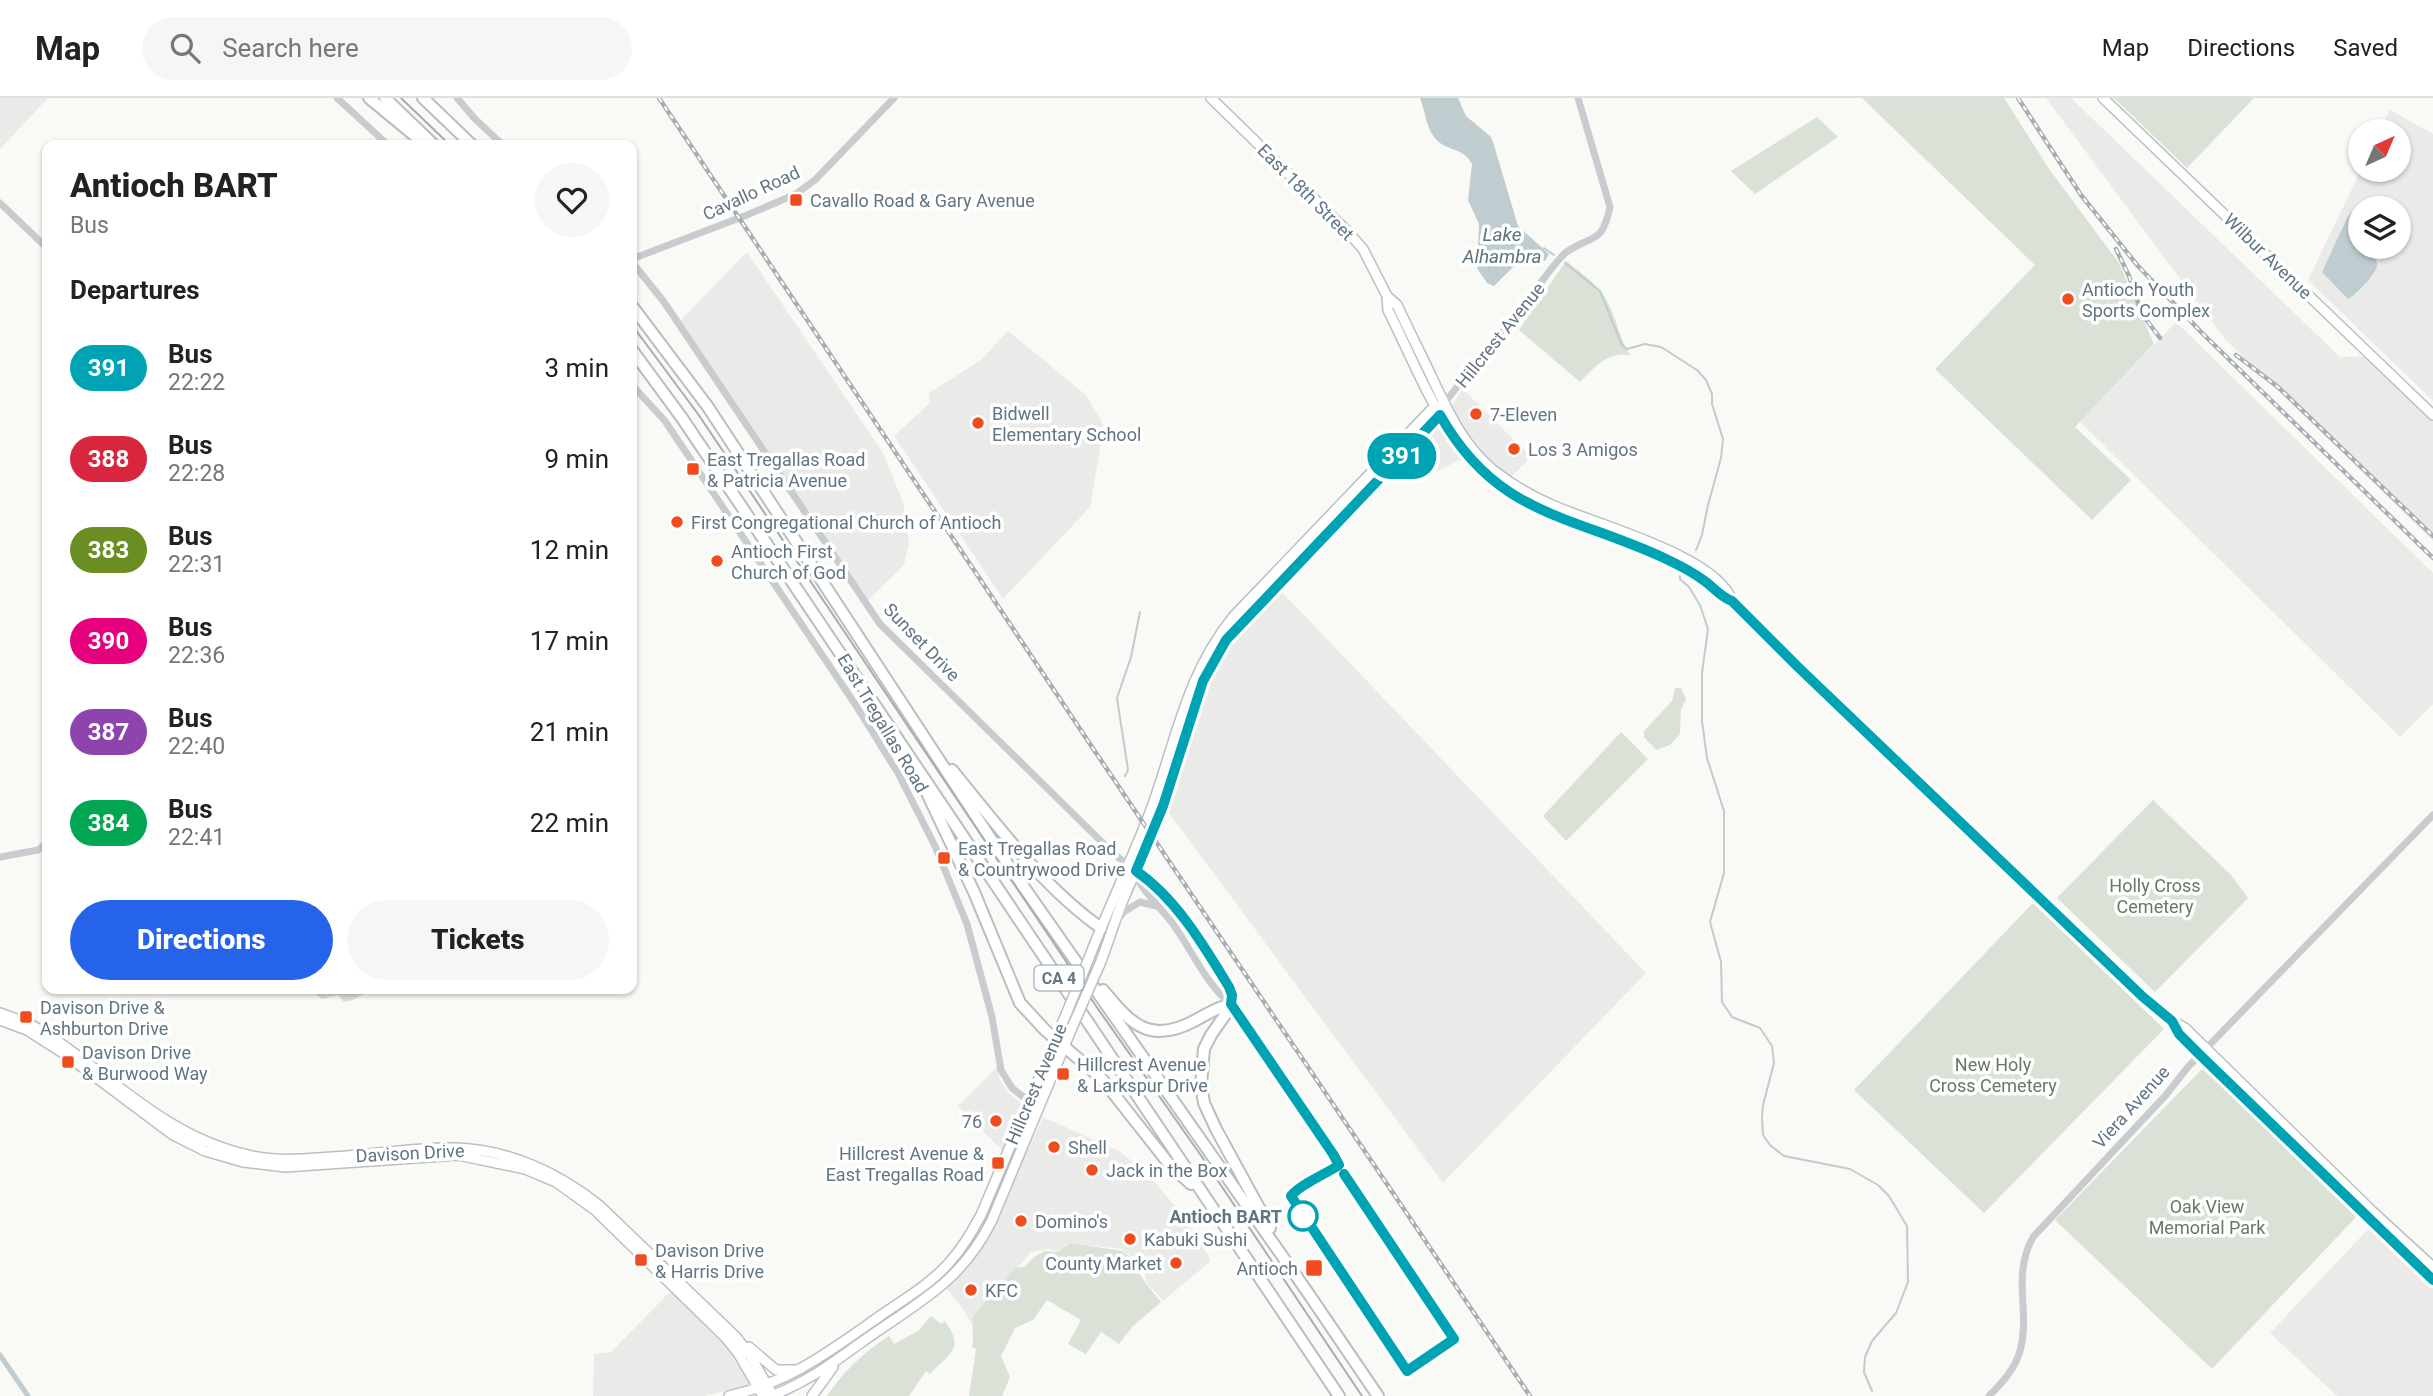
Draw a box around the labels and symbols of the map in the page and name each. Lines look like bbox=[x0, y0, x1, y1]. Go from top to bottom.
north arrow bbox=[2348, 119, 2412, 182]
street label: East 18th Street bbox=[1253, 139, 1359, 245]
street label: Cavallo Road bbox=[699, 161, 803, 225]
place label: Cavallo Road & Gary Avenue bbox=[810, 190, 1035, 211]
marker: Cavallo Road & Gary Avenue bbox=[788, 192, 804, 208]
street label: Wilbur Avenue bbox=[2220, 209, 2316, 303]
water label: Lake Alhambra bbox=[1461, 223, 1542, 268]
street label: Hillcrest Avenue bbox=[1451, 278, 1549, 392]
place label: Antioch Youth Sports Complex bbox=[2082, 279, 2210, 321]
marker: Antioch Youth Sports Complex bbox=[2060, 291, 2076, 307]
place label: Bidwell Elementary School bbox=[992, 403, 1141, 445]
place label: 7-Eleven bbox=[1490, 404, 1557, 425]
marker: 7-Eleven bbox=[1468, 406, 1484, 422]
marker: Bidwell Elementary School bbox=[970, 415, 986, 431]
line badge: 391 bbox=[1362, 433, 1442, 479]
place label: Los 3 Amigos bbox=[1528, 439, 1638, 460]
marker: Los 3 Amigos bbox=[1506, 441, 1522, 457]
place label: East Tregallas Road & Patricia Avenue bbox=[707, 449, 865, 491]
marker: East Tregallas Road & Patricia Avenue bbox=[685, 461, 701, 477]
place label: First Congregational Church of Antioch bbox=[691, 512, 1001, 533]
marker: First Congregational Church of Antioch bbox=[669, 514, 685, 530]
place label: Antioch First Church of God bbox=[731, 541, 846, 583]
marker: Antioch First Church of God bbox=[709, 553, 725, 569]
street label: Sunset Drive bbox=[880, 599, 964, 685]
street label: East Tregallas Road bbox=[833, 650, 933, 796]
place label: East Tregallas Road & Countrywood Drive bbox=[958, 838, 1125, 880]
marker: East Tregallas Road & Countrywood Drive bbox=[936, 850, 952, 866]
park label: Holly Cross Cemetery bbox=[2109, 875, 2201, 917]
road number: CA 4 bbox=[1034, 965, 1084, 990]
place label: Davison Drive & Ashburton Drive bbox=[40, 997, 168, 1039]
marker: Davison Drive & Ashburton Drive bbox=[18, 1009, 34, 1025]
street label: Hillcrest Avenue bbox=[1001, 1020, 1071, 1148]
place label: Davison Drive & Burwood Way bbox=[82, 1042, 208, 1084]
marker: Davison Drive & Burwood Way bbox=[60, 1054, 76, 1070]
place label: Hillcrest Avenue & Larkspur Drive bbox=[1077, 1054, 1208, 1096]
park label: New Holy Cross Cemetery bbox=[1929, 1054, 2057, 1096]
street label: Viera Avenue bbox=[2088, 1061, 2174, 1153]
marker: Hillcrest Avenue & Larkspur Drive bbox=[1055, 1066, 1071, 1082]
place label: 76 bbox=[962, 1111, 982, 1132]
marker: 76 bbox=[988, 1113, 1004, 1129]
place label: Shell bbox=[1068, 1137, 1107, 1158]
marker: Shell bbox=[1046, 1139, 1062, 1155]
street label: Davison Drive bbox=[355, 1140, 465, 1166]
place label: Hillcrest Avenue & East Tregallas Road bbox=[826, 1143, 985, 1185]
marker: Hillcrest Avenue & East Tregallas Road bbox=[990, 1155, 1006, 1171]
place label: Jack in the Box bbox=[1106, 1160, 1228, 1181]
marker: Jack in the Box bbox=[1084, 1162, 1100, 1178]
park label: Oak View Memorial Park bbox=[2149, 1196, 2266, 1238]
marker: Antioch BART bbox=[1288, 1201, 1318, 1231]
place label: Antioch BART bbox=[1169, 1206, 1282, 1227]
place label: Domino's bbox=[1035, 1211, 1108, 1232]
marker: Domino's bbox=[1013, 1213, 1029, 1229]
place label: Kabuki Sushi bbox=[1144, 1229, 1247, 1250]
marker: Kabuki Sushi bbox=[1122, 1231, 1138, 1247]
place label: Davison Drive & Harris Drive bbox=[655, 1240, 764, 1282]
marker: Davison Drive & Harris Drive bbox=[633, 1252, 649, 1268]
place label: County Market bbox=[1045, 1253, 1162, 1274]
marker: County Market bbox=[1168, 1255, 1184, 1271]
place label: Antioch bbox=[1236, 1258, 1298, 1279]
marker: Antioch bbox=[1304, 1258, 1324, 1278]
place label: KFC bbox=[985, 1280, 1018, 1301]
marker: KFC bbox=[963, 1282, 979, 1298]

